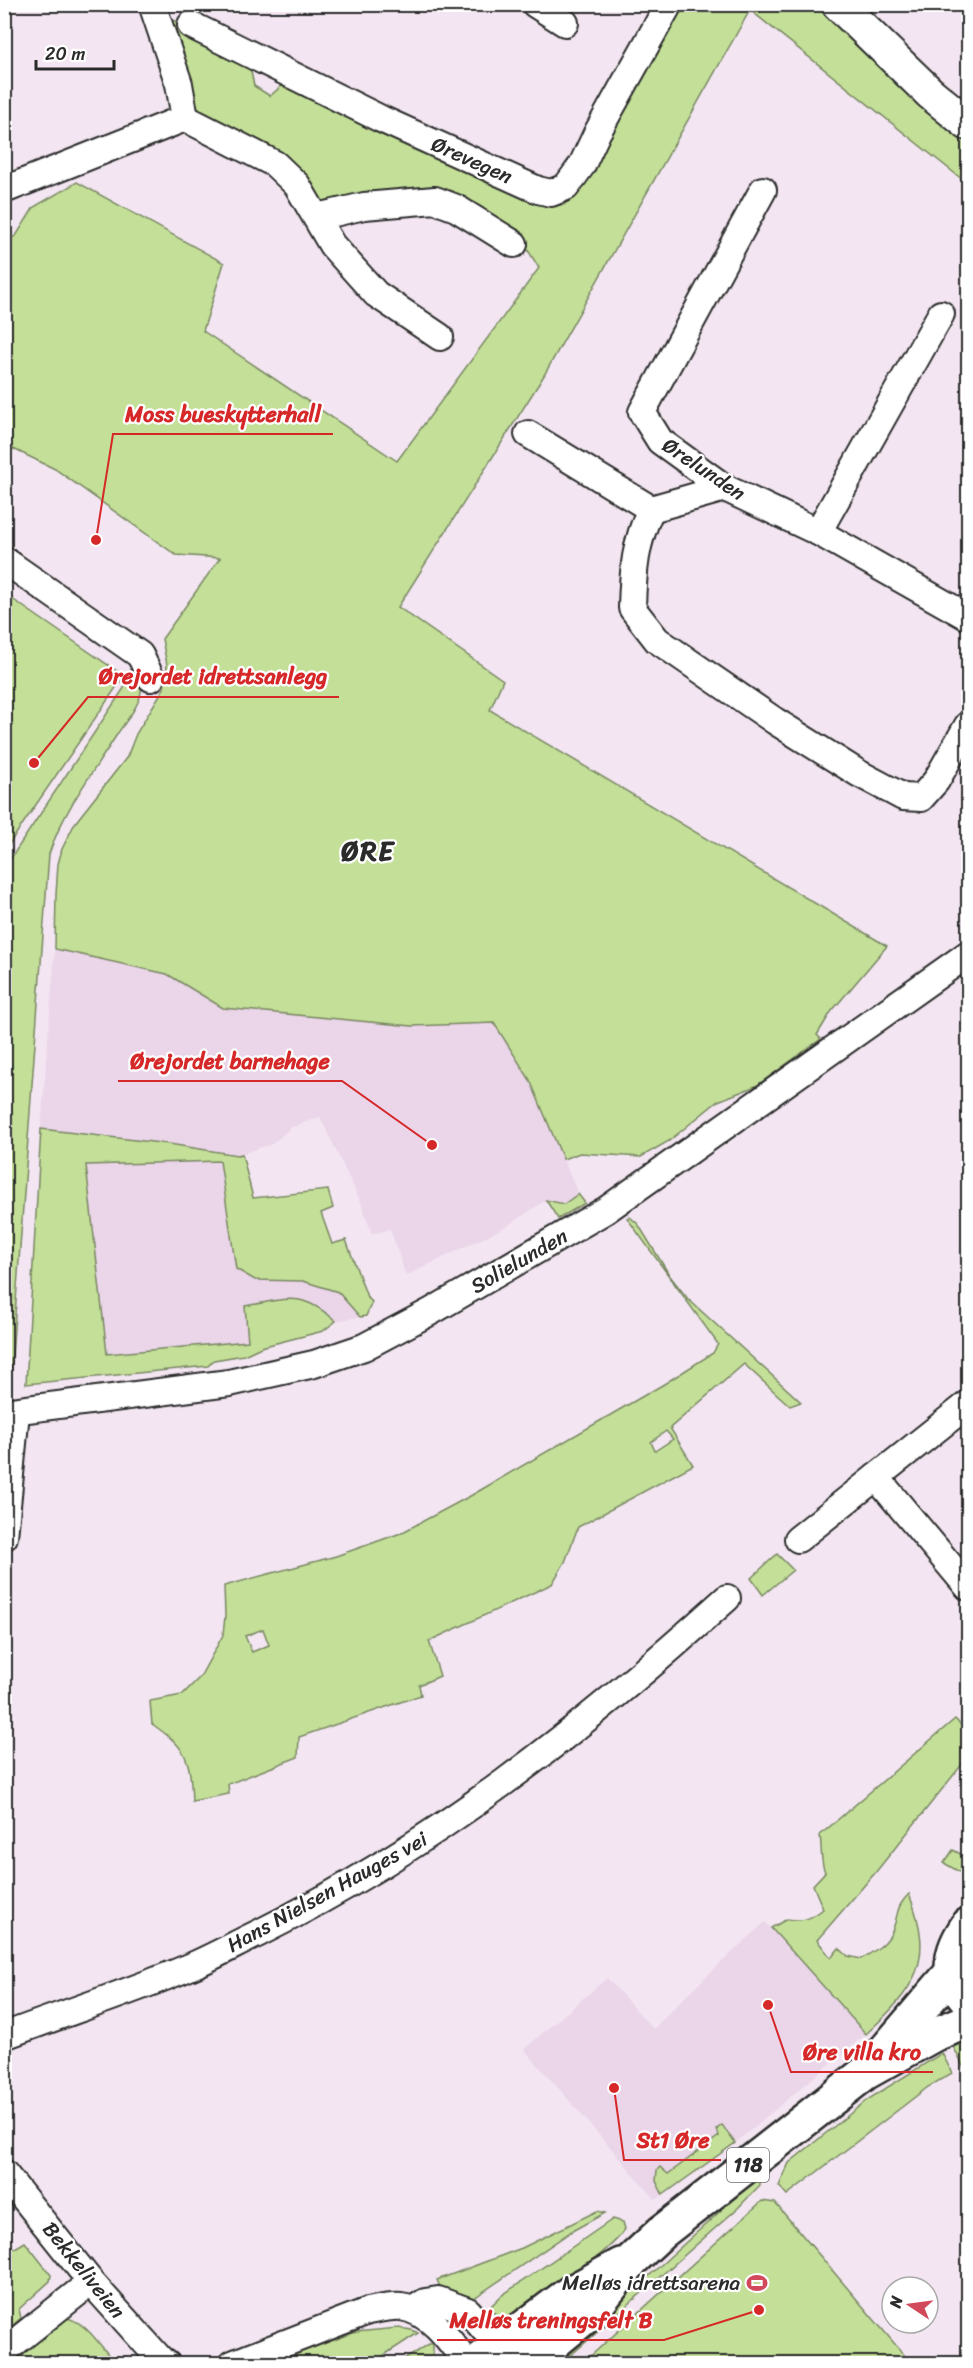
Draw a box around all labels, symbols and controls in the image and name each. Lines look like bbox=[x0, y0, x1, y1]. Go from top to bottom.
scale bar bbox=[36, 33, 114, 71]
text: 20 m bbox=[45, 38, 85, 70]
street label: Ørevegen bbox=[425, 125, 519, 195]
callout: Moss bueskytterhall bbox=[113, 394, 333, 434]
text: Moss bueskytterhall bbox=[124, 395, 323, 434]
street label: Ørelunden bbox=[654, 427, 754, 511]
callout: Ørejordet idrettsanlegg bbox=[88, 657, 339, 697]
text: Ørejordet idrettsanlegg bbox=[99, 657, 327, 696]
district label: ØRE bbox=[341, 827, 395, 875]
callout: Ørejordet barnehage bbox=[118, 1041, 342, 1081]
text: Ørejordet barnehage bbox=[130, 1042, 330, 1081]
street label: Solielunden bbox=[463, 1218, 575, 1304]
street label: Hans Nielsen Hauges vei bbox=[219, 1820, 436, 1963]
callout: Øre villa kro bbox=[791, 2032, 933, 2072]
text: Øre villa kro bbox=[803, 2033, 922, 2072]
callout: St1 Øre bbox=[624, 2120, 721, 2160]
text: St1 Øre bbox=[635, 2121, 710, 2160]
road number: 118 bbox=[727, 2148, 769, 2182]
street label: Bekkeliveien bbox=[33, 2213, 135, 2327]
place label: Melløs idrettsarena bbox=[562, 2264, 740, 2302]
sports icon: Melløs idrettsarena bbox=[745, 2271, 769, 2295]
north arrow bbox=[880, 2275, 940, 2335]
text: N bbox=[880, 2292, 911, 2311]
callout: Melløs treningsfelt B bbox=[437, 2300, 664, 2340]
text: Melløs treningsfelt B bbox=[449, 2301, 652, 2340]

